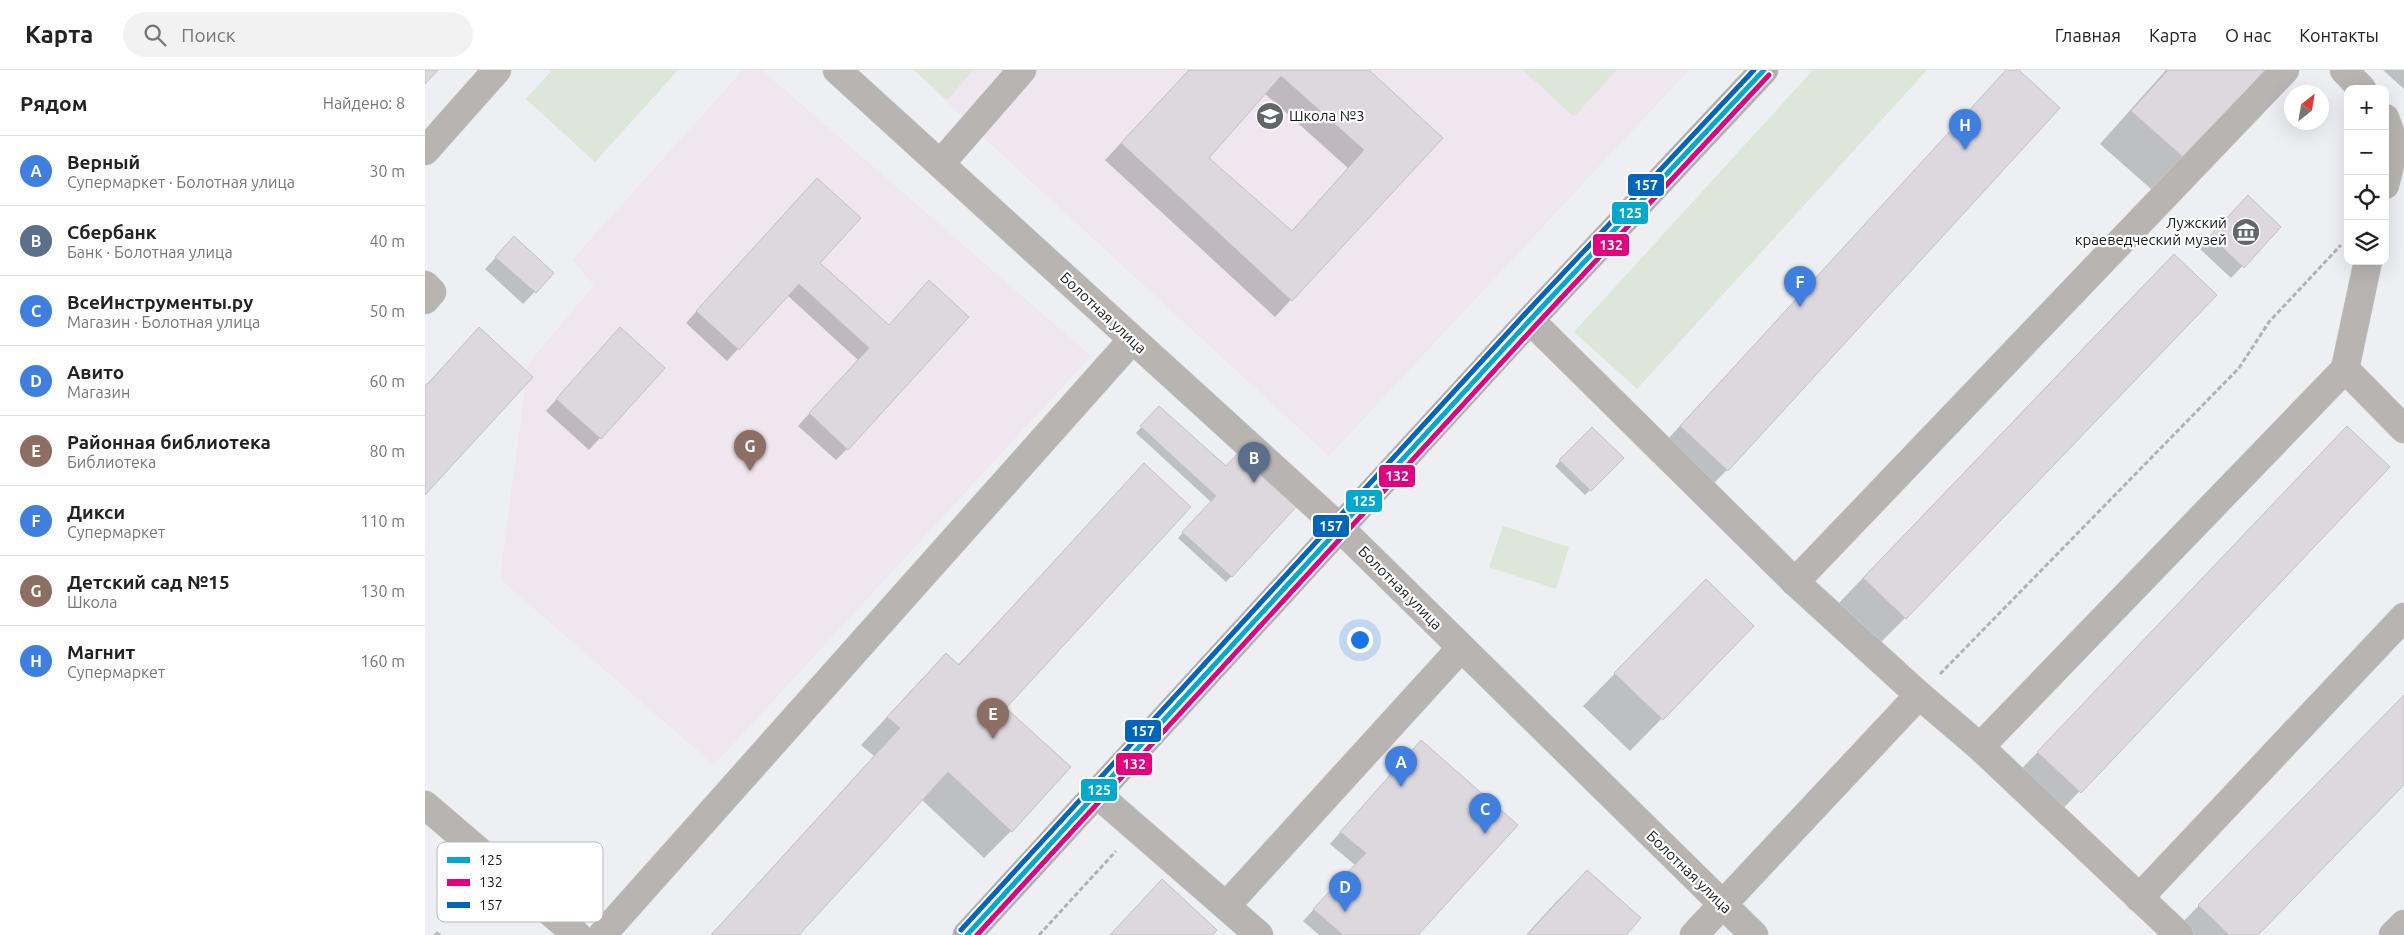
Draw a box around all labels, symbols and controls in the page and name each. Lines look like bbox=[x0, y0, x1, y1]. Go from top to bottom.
search box bbox=[123, 12, 473, 57]
text: Карта bbox=[25, 21, 93, 48]
icon: search bbox=[141, 21, 169, 49]
text: Поиск bbox=[181, 24, 235, 46]
text: Главная bbox=[2055, 25, 2121, 45]
text: Карта bbox=[2149, 25, 2197, 45]
text: О нас bbox=[2225, 25, 2271, 45]
text: Контакты bbox=[2299, 25, 2379, 45]
north arrow bbox=[2284, 85, 2329, 130]
map controls bbox=[2344, 85, 2389, 265]
button: + bbox=[2344, 85, 2389, 130]
text: Рядом bbox=[20, 91, 88, 115]
text: Найдено: 8 bbox=[323, 94, 405, 112]
school or university icon: Школа №3 bbox=[1255, 101, 1285, 131]
place label: Школа №3 bbox=[1289, 107, 1365, 124]
pin: H bbox=[1949, 109, 1981, 150]
button: − bbox=[2344, 130, 2389, 175]
text: Верный bbox=[67, 151, 140, 173]
text: A bbox=[30, 162, 42, 180]
text: 30 m bbox=[369, 162, 405, 180]
text: Супермаркет · Болотная улица bbox=[67, 173, 295, 191]
line badge: 157 bbox=[1627, 173, 1665, 197]
button: locate bbox=[2344, 175, 2389, 220]
text: 157 bbox=[1634, 177, 1658, 193]
line badge: 125 bbox=[1611, 201, 1649, 225]
text: 125 bbox=[1618, 205, 1642, 221]
place label: Лужский краеведческий музей bbox=[2075, 214, 2227, 248]
museum icon: Лужский краеведческий музей bbox=[2231, 217, 2261, 247]
button: layers bbox=[2344, 220, 2389, 265]
text: Сбербанк bbox=[67, 221, 157, 243]
text: B bbox=[31, 232, 41, 250]
text: 40 m bbox=[369, 232, 405, 250]
line badge: 132 bbox=[1592, 233, 1630, 257]
text: 132 bbox=[1599, 237, 1623, 253]
text: Банк · Болотная улица bbox=[67, 243, 233, 261]
pin: F bbox=[1784, 266, 1816, 307]
street label: Болотная улица bbox=[1057, 268, 1150, 357]
text: ВсеИнструменты.ру bbox=[67, 291, 253, 313]
text: C bbox=[31, 302, 41, 320]
text: 50 m bbox=[369, 302, 405, 320]
text: Магазин · Болотная улица bbox=[67, 313, 260, 331]
text: Авито bbox=[67, 361, 124, 383]
text: D bbox=[30, 372, 42, 390]
text: 60 m bbox=[369, 372, 405, 390]
text: Магазин bbox=[67, 383, 130, 401]
pin: G bbox=[734, 430, 766, 471]
text: Районная библиотека bbox=[67, 431, 271, 453]
text: E bbox=[31, 442, 41, 460]
text: 80 m bbox=[369, 442, 405, 460]
pin: B bbox=[1238, 442, 1270, 483]
text: Библиотека bbox=[67, 453, 156, 471]
line badge: 132 bbox=[1378, 464, 1416, 488]
text: 132 bbox=[1385, 468, 1409, 484]
line badge: 125 bbox=[1345, 489, 1383, 513]
text: 125 bbox=[1352, 493, 1376, 509]
text: Дикси bbox=[67, 501, 125, 523]
text: F bbox=[32, 512, 41, 530]
text: 110 m bbox=[360, 512, 405, 530]
line badge: 157 bbox=[1312, 514, 1350, 538]
text: 157 bbox=[1319, 518, 1343, 534]
text: Супермаркет bbox=[67, 523, 165, 541]
street label: Болотная улица bbox=[1355, 542, 1446, 633]
text: Детский сад №15 bbox=[67, 571, 230, 593]
text: G bbox=[30, 582, 42, 600]
text: 130 m bbox=[360, 582, 405, 600]
text: Школа bbox=[67, 593, 117, 611]
your location bbox=[1347, 627, 1373, 653]
text: Магнит bbox=[67, 641, 135, 663]
text: H bbox=[30, 652, 42, 670]
text: 160 m bbox=[360, 652, 405, 670]
text: Супермаркет bbox=[67, 663, 165, 681]
pin: E bbox=[977, 698, 1009, 739]
line badge: 157 bbox=[1124, 719, 1162, 743]
text: 157 bbox=[1131, 723, 1155, 739]
pin: A bbox=[1385, 746, 1417, 787]
line badge: 132 bbox=[1115, 752, 1153, 776]
text: 132 bbox=[1122, 756, 1146, 772]
line badge: 125 bbox=[1080, 778, 1118, 802]
text: 125 bbox=[1087, 782, 1111, 798]
pin: C bbox=[1469, 793, 1501, 834]
street label: Болотная улица bbox=[1643, 827, 1735, 916]
legend bbox=[437, 842, 603, 922]
text: 125 bbox=[479, 852, 503, 868]
pin: D bbox=[1329, 871, 1361, 912]
text: 132 bbox=[479, 874, 503, 890]
text: 157 bbox=[479, 897, 503, 913]

